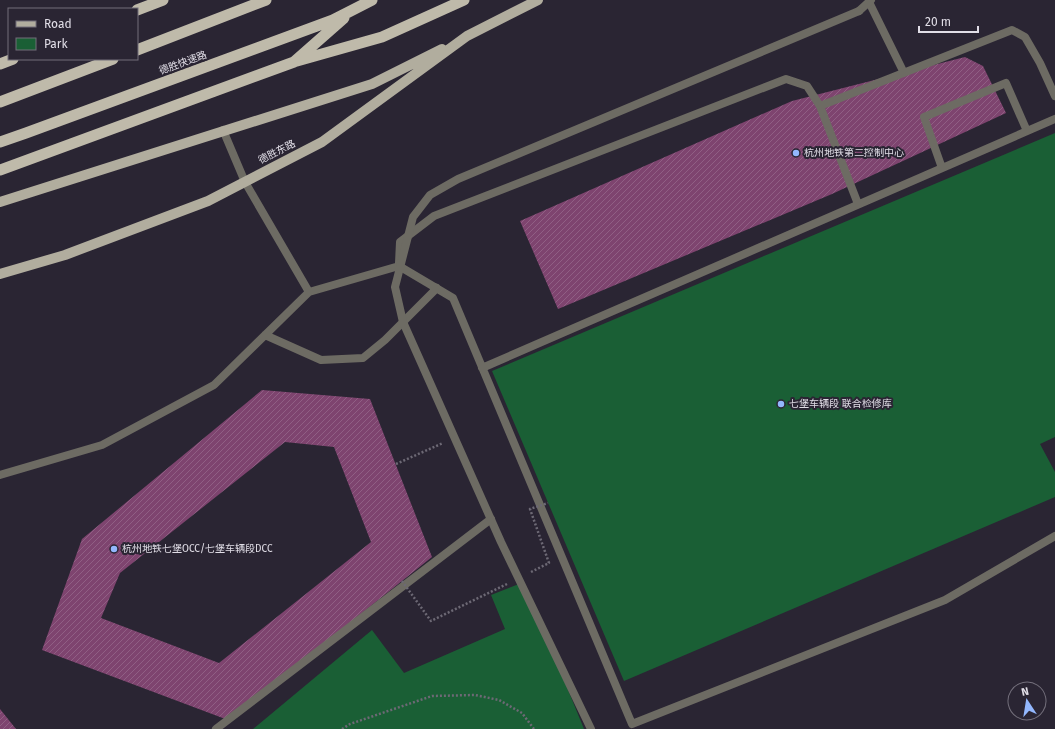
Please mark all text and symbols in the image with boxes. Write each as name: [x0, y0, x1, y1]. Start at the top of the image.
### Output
legend: [8, 8, 138, 60]
scale bar: [919, 8, 978, 34]
text: 20 m: [925, 15, 951, 29]
text: Road: [44, 17, 72, 31]
text: Park: [44, 37, 68, 51]
street label: 德胜快速路: [157, 49, 209, 77]
street label: 德胜东路: [256, 138, 298, 166]
place label: 杭州地铁第二控制中心: [804, 147, 904, 159]
marker: 杭州地铁第二控制中心: [791, 148, 801, 158]
place label: 七堡车辆段 联合检修库: [789, 398, 892, 410]
marker: 七堡车辆段 联合检修库: [776, 399, 786, 409]
place label: 杭州地铁七堡OCC/七堡车辆段DCC: [122, 543, 273, 555]
marker: 杭州地铁七堡OCC/七堡车辆段DCC: [109, 544, 119, 554]
north arrow: [1007, 681, 1047, 721]
text: N: [1020, 685, 1030, 699]

